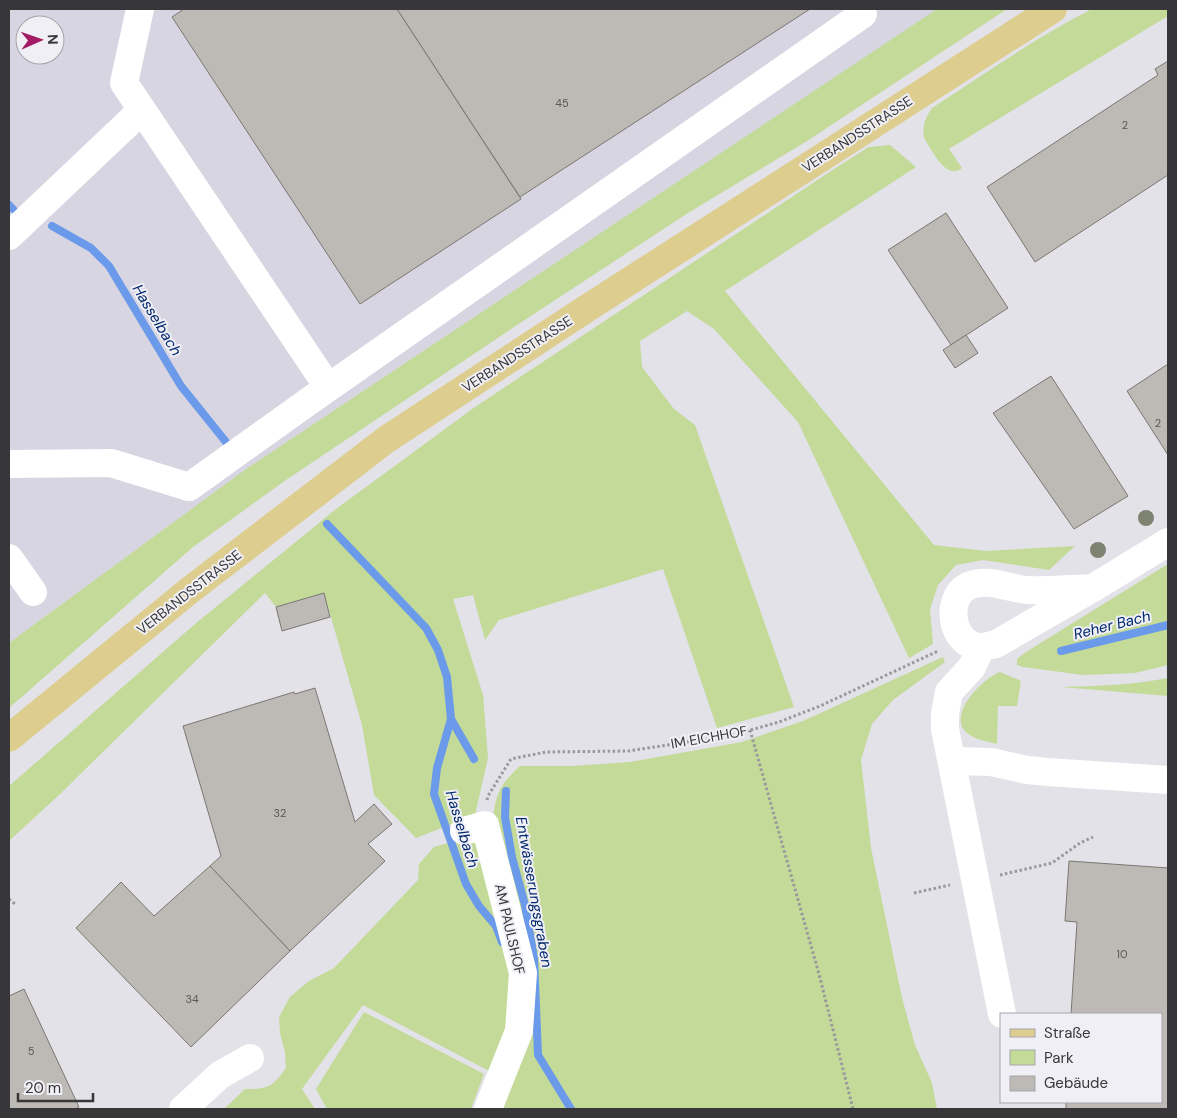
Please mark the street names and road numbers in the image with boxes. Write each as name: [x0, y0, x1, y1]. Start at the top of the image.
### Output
street label: VERBANDSSTRASSE: [798, 92, 916, 176]
street label: VERBANDSSTRASSE: [458, 312, 576, 396]
street label: VERBANDSSTRASSE: [133, 545, 245, 639]
street label: IM EICHHOF: [669, 721, 749, 753]
street label: AM PAULSHOF: [491, 882, 529, 977]

